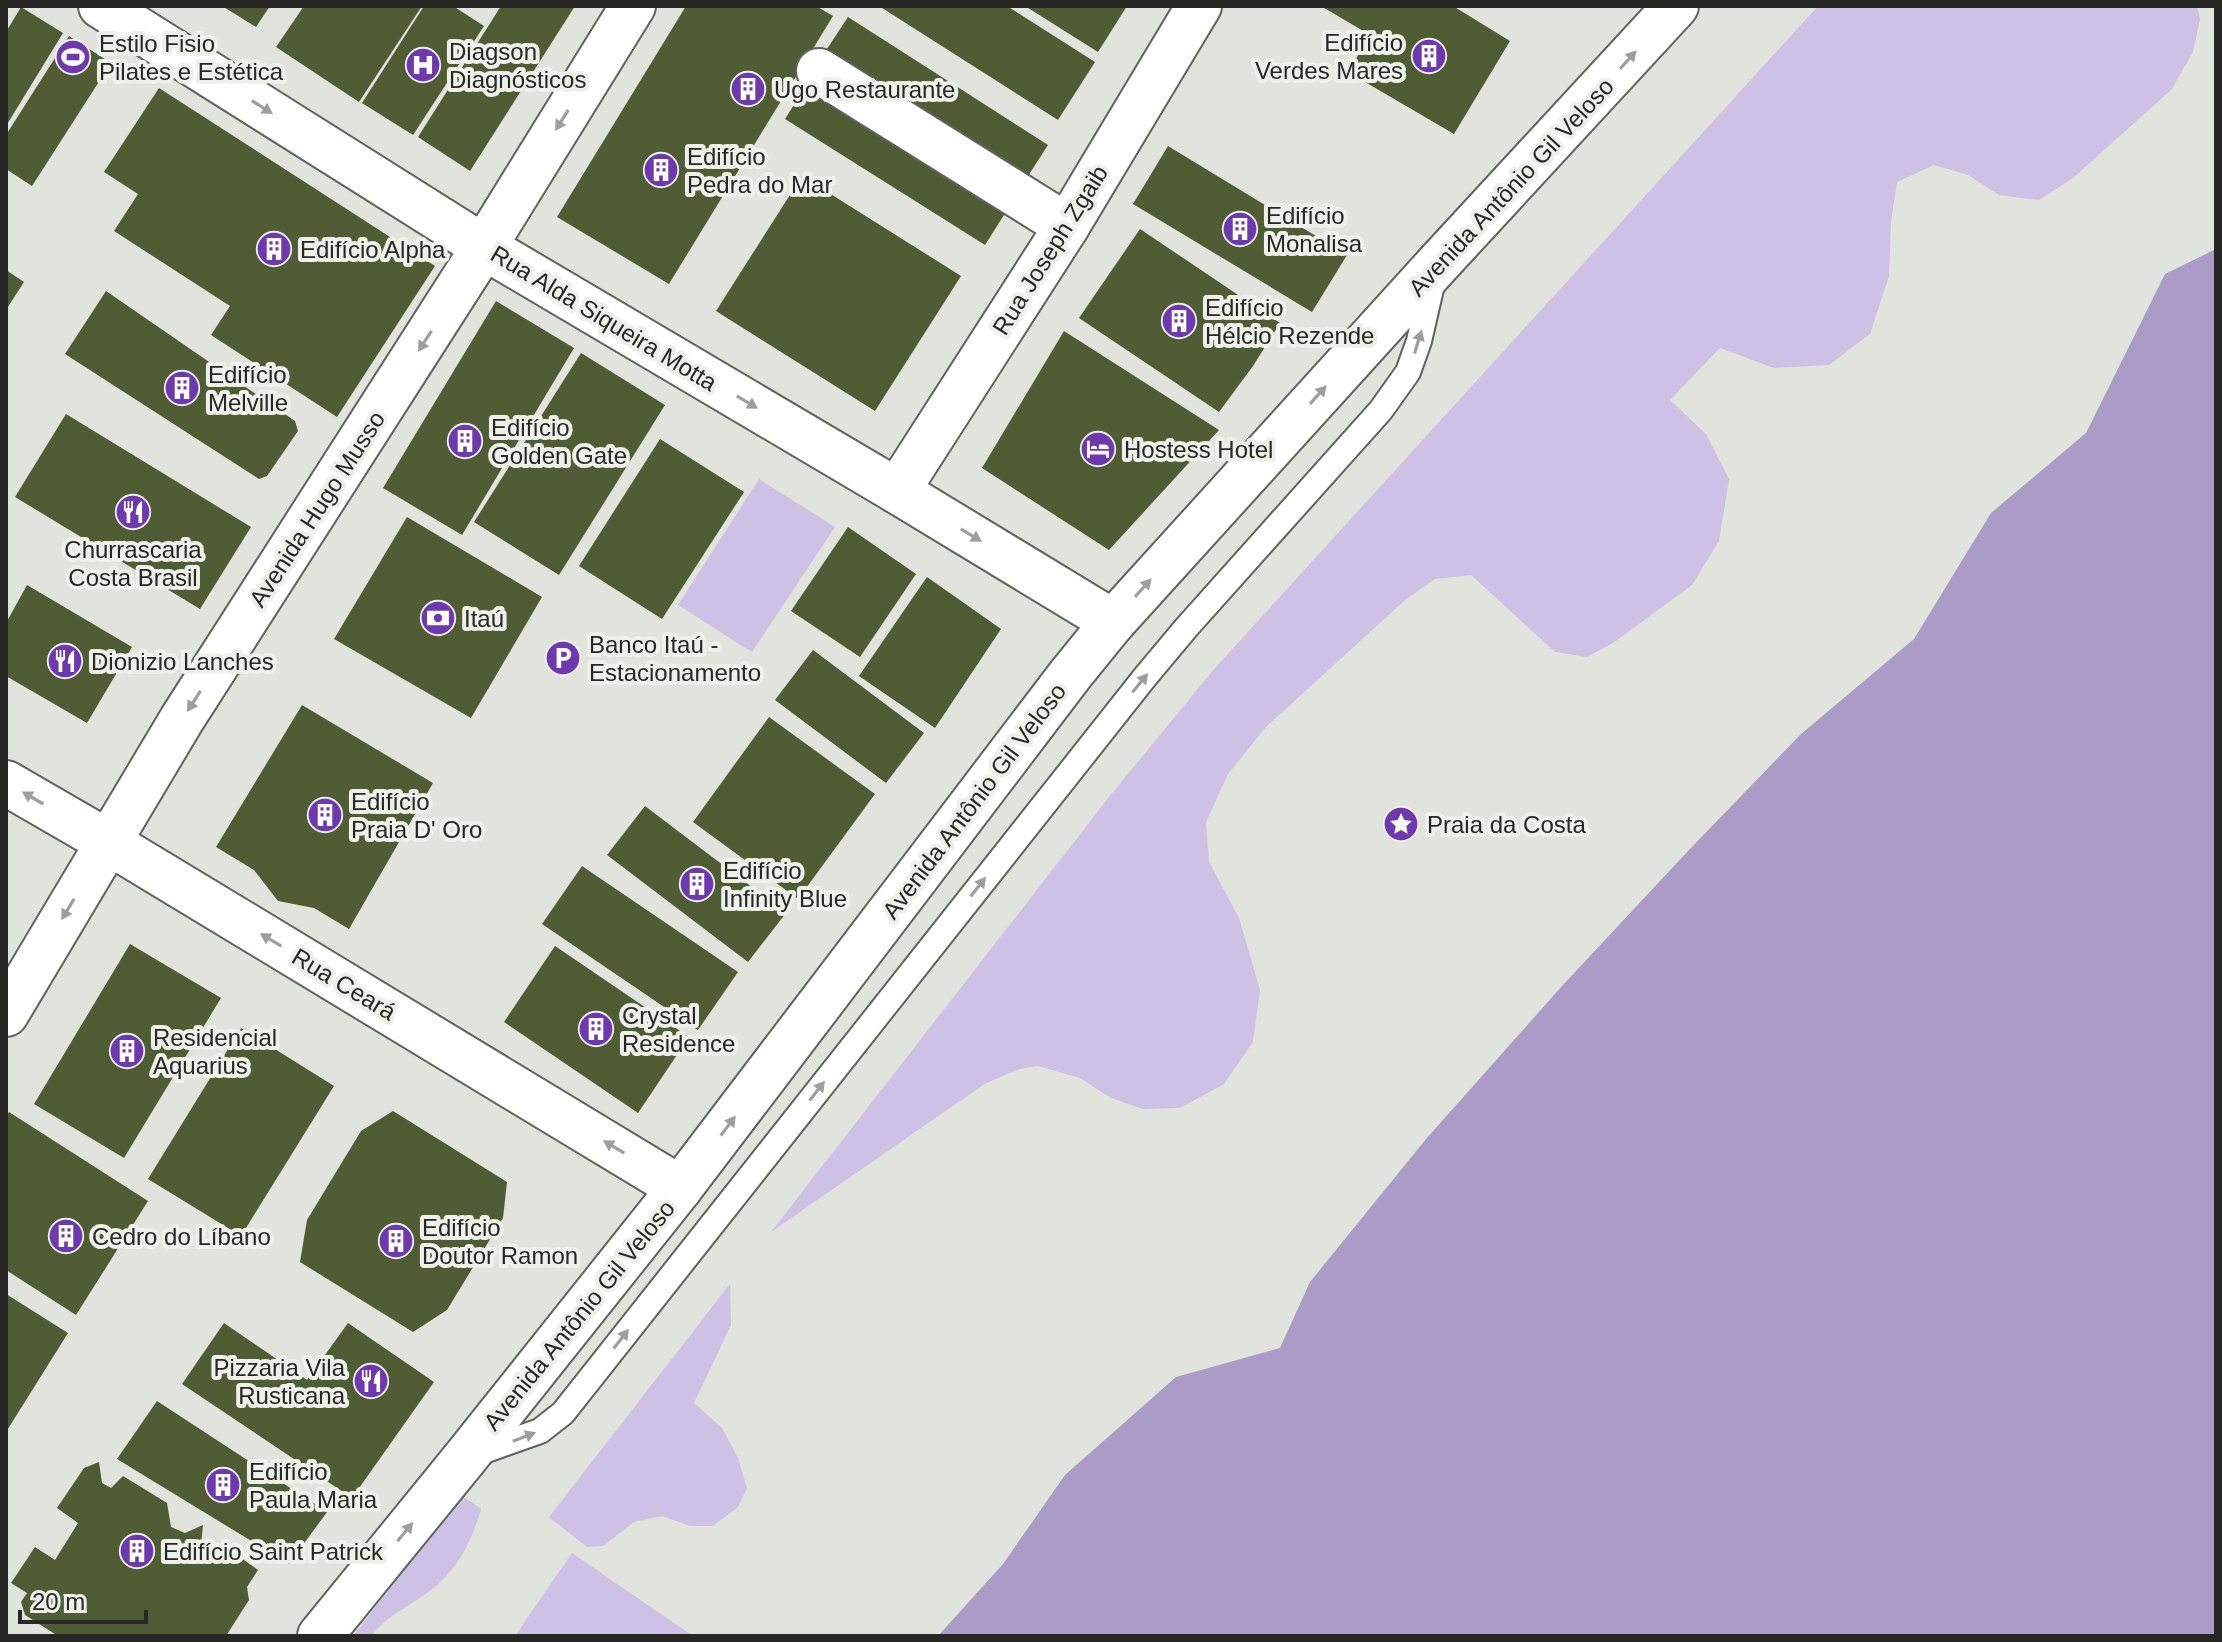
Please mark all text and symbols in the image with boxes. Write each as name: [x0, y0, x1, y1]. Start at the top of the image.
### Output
place label: Edifício Verdes Mares: [1255, 29, 1403, 84]
place label: Estilo Fisio Pilates e Estética: [99, 30, 284, 85]
building icon: Edifício Verdes Mares: [1410, 37, 1448, 75]
sports icon: Estilo Fisio Pilates e Estética: [54, 38, 92, 76]
place label: Diagson Diagnósticos: [449, 38, 586, 93]
hospital icon: Diagson Diagnósticos: [404, 46, 442, 84]
one-way arrow: [1618, 51, 1636, 70]
building icon: Ugo Restaurante: [729, 70, 767, 108]
street label: Avenida Antônio Gil Veloso: [1403, 73, 1619, 301]
place label: Ugo Restaurante: [774, 76, 955, 103]
one-way arrow: [251, 100, 273, 114]
one-way arrow: [556, 109, 570, 131]
place label: Edifício Pedra do Mar: [687, 143, 832, 198]
building icon: Edifício Pedra do Mar: [642, 151, 680, 189]
street label: Rua Joseph Zgaib: [987, 160, 1113, 340]
place label: Edifício Monalisa: [1266, 202, 1363, 257]
building icon: Edifício Monalisa: [1221, 210, 1259, 248]
building icon: Edifício Alpha: [255, 230, 293, 268]
place label: Edifício Alpha: [300, 236, 446, 263]
street label: Rua Alda Siqueira Motta: [486, 240, 722, 397]
place label: Edifício Hélcio Rezende: [1205, 294, 1374, 349]
building icon: Edifício Hélcio Rezende: [1160, 302, 1198, 340]
one-way arrow: [417, 330, 432, 351]
one-way arrow: [1412, 330, 1425, 354]
place label: Edifício Melville: [208, 361, 288, 416]
building icon: Edifício Melville: [163, 369, 201, 407]
one-way arrow: [1309, 386, 1327, 405]
one-way arrow: [736, 395, 758, 409]
street label: Avenida Hugo Musso: [244, 406, 390, 612]
place label: Edifício Golden Gate: [491, 414, 627, 469]
building icon: Edifício Golden Gate: [446, 422, 484, 460]
hotel icon: Hostess Hotel: [1079, 430, 1117, 468]
place label: Hostess Hotel: [1124, 436, 1273, 463]
restaurant icon: Churrascaria Costa Brasil: [114, 493, 152, 531]
one-way arrow: [960, 528, 981, 543]
place label: Churrascaria Costa Brasil: [64, 536, 202, 591]
one-way arrow: [1134, 578, 1152, 597]
bank icon: Itaú: [419, 599, 457, 637]
place label: Itaú: [464, 605, 504, 632]
place label: Banco Itaú - Estacionamento: [589, 631, 761, 686]
parking icon: Banco Itaú - Estacionamento: [544, 639, 582, 677]
restaurant icon: Dionizio Lanches: [46, 642, 84, 680]
place label: Dionizio Lanches: [91, 648, 274, 675]
one-way arrow: [1131, 673, 1148, 693]
street label: Avenida Antônio Gil Veloso: [877, 678, 1071, 924]
one-way arrow: [187, 690, 201, 712]
place label: Edifício Praia D' Oro: [351, 788, 482, 843]
one-way arrow: [22, 791, 44, 805]
building icon: Edifício Praia D' Oro: [306, 796, 344, 834]
place icon: Praia da Costa: [1382, 805, 1420, 843]
place label: Praia da Costa: [1427, 811, 1586, 838]
place label: Edifício Infinity Blue: [723, 857, 847, 912]
building icon: Edifício Infinity Blue: [678, 865, 716, 903]
one-way arrow: [970, 877, 986, 897]
one-way arrow: [62, 898, 76, 920]
one-way arrow: [260, 933, 282, 947]
street label: Rua Ceará: [287, 943, 401, 1026]
place label: Crystal Residence: [622, 1002, 735, 1057]
building icon: Crystal Residence: [577, 1010, 615, 1048]
place label: Residencial Aquarius: [153, 1024, 277, 1079]
building icon: Residencial Aquarius: [108, 1032, 146, 1070]
one-way arrow: [808, 1081, 825, 1101]
one-way arrow: [719, 1116, 735, 1136]
one-way arrow: [603, 1141, 625, 1155]
street label: Avenida Antônio Gil Veloso: [478, 1195, 680, 1435]
place label: Edifício Doutor Ramon: [422, 1214, 578, 1269]
building icon: Cedro do Líbano: [47, 1217, 85, 1255]
building icon: Edifício Doutor Ramon: [377, 1222, 415, 1260]
place label: Cedro do Líbano: [92, 1223, 271, 1250]
one-way arrow: [613, 1329, 629, 1349]
place label: Pizzaria Vila Rusticana: [213, 1354, 346, 1409]
restaurant icon: Pizzaria Vila Rusticana: [352, 1362, 390, 1400]
one-way arrow: [512, 1430, 536, 1443]
place label: Edifício Paula Maria: [249, 1458, 378, 1513]
building icon: Edifício Paula Maria: [204, 1466, 242, 1504]
one-way arrow: [396, 1522, 413, 1542]
building icon: Edifício Saint Patrick: [118, 1532, 156, 1570]
place label: Edifício Saint Patrick: [163, 1538, 384, 1565]
scale bar: [20, 1574, 146, 1624]
text: 20 m: [32, 1588, 85, 1615]

